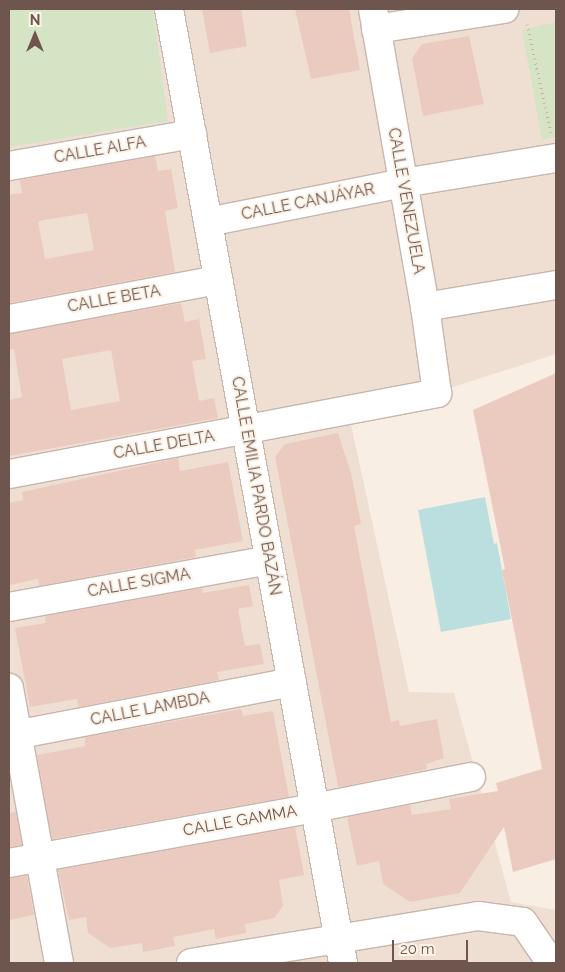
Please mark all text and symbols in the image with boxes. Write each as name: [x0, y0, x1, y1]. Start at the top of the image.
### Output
north arrow: [10, 10, 60, 60]
text: N: [30, 12, 40, 28]
street label: CALLE VENEZUELA: [384, 126, 428, 276]
street label: CALLE ALFA: [52, 132, 148, 168]
street label: CALLE CANJÁYAR: [240, 180, 376, 224]
street label: CALLE BETA: [66, 281, 162, 317]
street label: CALLE EMILIA PARDO BAZÁN: [227, 375, 285, 597]
street label: CALLE DELTA: [112, 427, 216, 463]
street label: CALLE SIGMA: [86, 565, 192, 601]
street label: CALLE LAMBDA: [89, 688, 211, 730]
street label: CALLE GAMMA: [182, 802, 298, 840]
scale bar: [395, 930, 471, 962]
text: 20 m: [400, 940, 435, 958]

